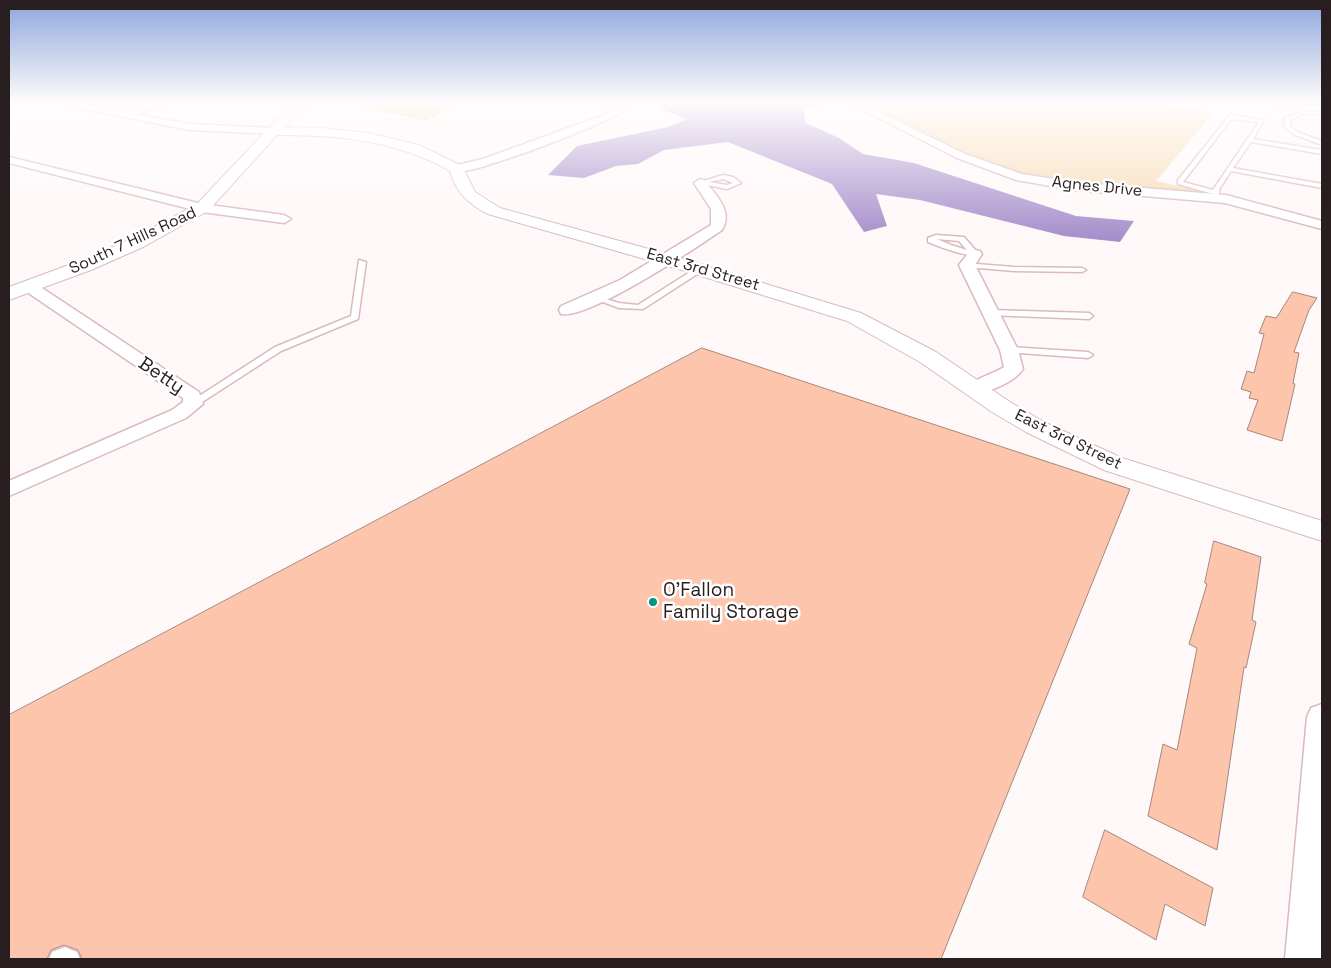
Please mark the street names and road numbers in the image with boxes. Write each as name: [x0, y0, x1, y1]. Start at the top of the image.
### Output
street label: Agnes Drive: [1051, 173, 1143, 201]
street label: South 7 Hills Road: [66, 203, 200, 279]
street label: East 3rd Street: [644, 245, 762, 295]
street label: Betty: [134, 352, 188, 400]
street label: East 3rd Street: [1011, 406, 1125, 474]

